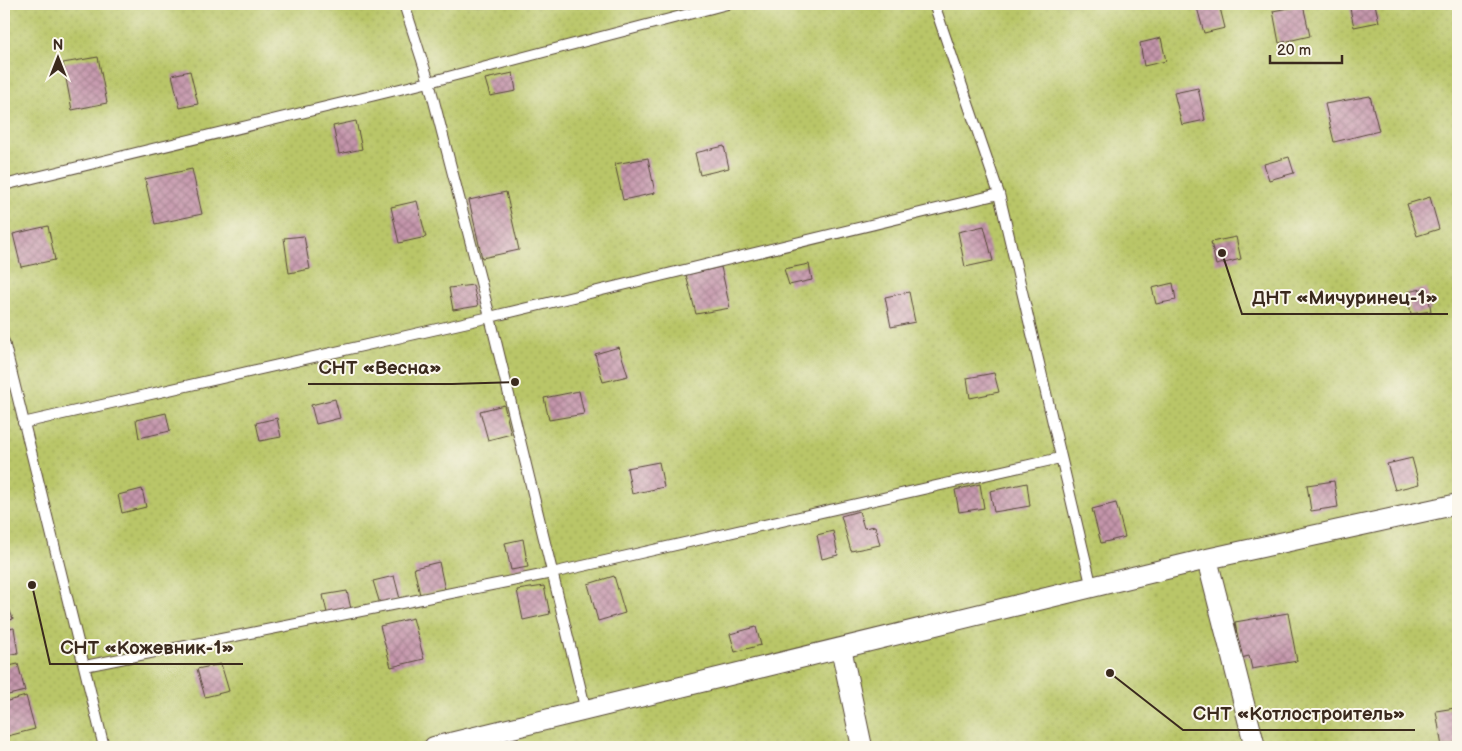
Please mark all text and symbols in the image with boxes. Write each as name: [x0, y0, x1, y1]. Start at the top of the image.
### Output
north arrow: [32, 32, 82, 82]
scale bar: [1270, 32, 1342, 64]
text: N: [53, 37, 63, 54]
text: 20 m: [1277, 41, 1311, 60]
callout: ДНТ «Мичуринец-1»: [1242, 280, 1448, 314]
text: ДНТ «Мичуринец-1»: [1252, 287, 1438, 310]
callout: СНТ «Весна»: [308, 350, 452, 384]
text: СНТ «Весна»: [318, 357, 442, 380]
callout: СНТ «Кожевник-1»: [50, 630, 243, 664]
text: СНТ «Кожевник-1»: [60, 637, 234, 660]
callout: СНТ «Котлостроитель»: [1183, 696, 1415, 730]
text: СНТ «Котлостроитель»: [1193, 703, 1405, 726]

